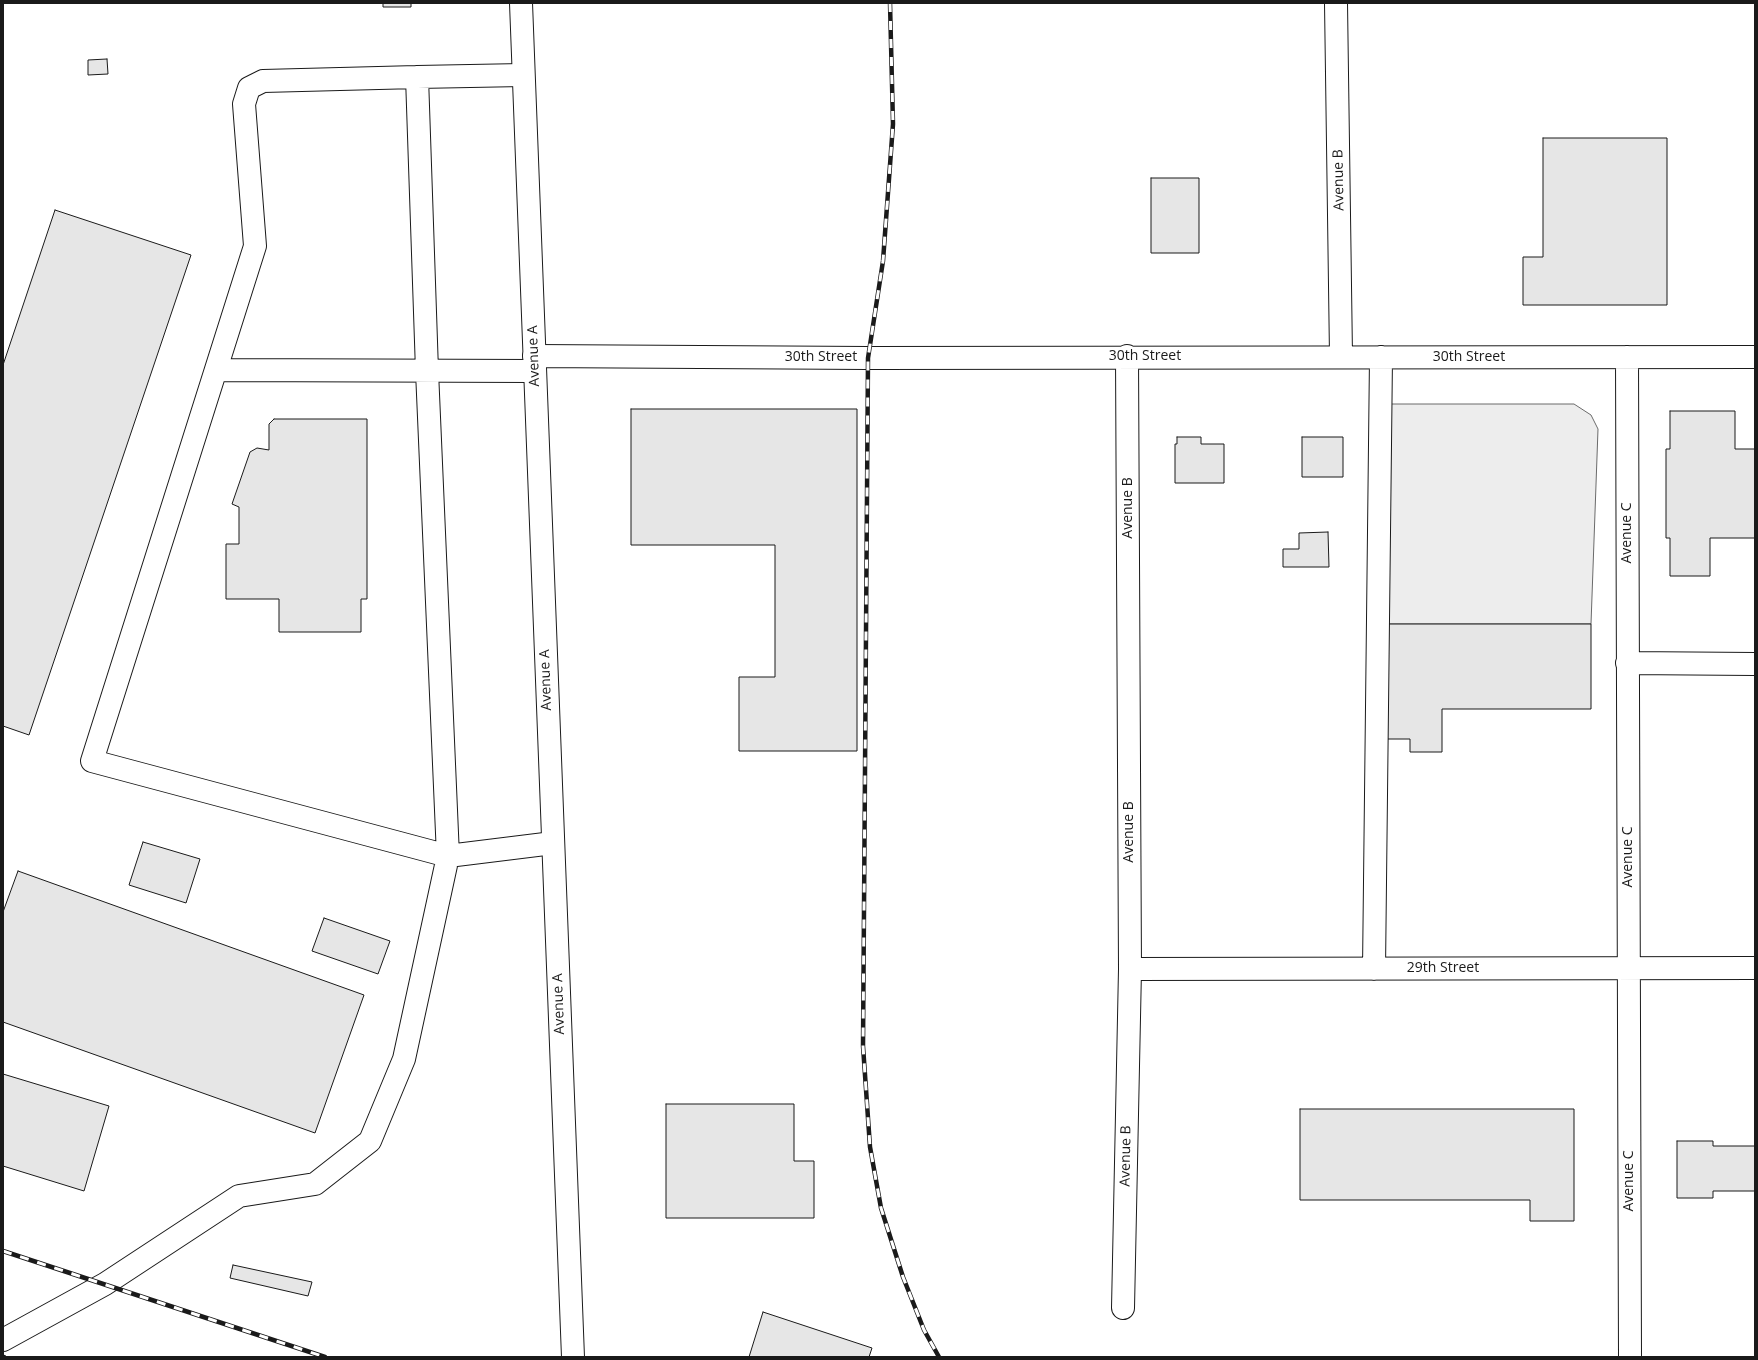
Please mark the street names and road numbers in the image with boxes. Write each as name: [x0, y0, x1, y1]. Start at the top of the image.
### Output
street label: Avenue B: [1330, 149, 1348, 211]
street label: Avenue A: [525, 325, 543, 387]
street label: 30th Street: [1109, 348, 1181, 364]
street label: 30th Street: [785, 349, 857, 365]
street label: 30th Street: [1433, 349, 1505, 365]
street label: Avenue B: [1120, 477, 1136, 539]
street label: Avenue C: [1619, 502, 1635, 564]
street label: Avenue A: [537, 649, 555, 711]
street label: Avenue B: [1121, 801, 1137, 863]
street label: Avenue C: [1620, 826, 1636, 888]
street label: 29th Street: [1407, 960, 1479, 976]
street label: Avenue A: [550, 973, 568, 1035]
street label: Avenue B: [1117, 1125, 1135, 1187]
street label: Avenue C: [1621, 1150, 1637, 1212]

